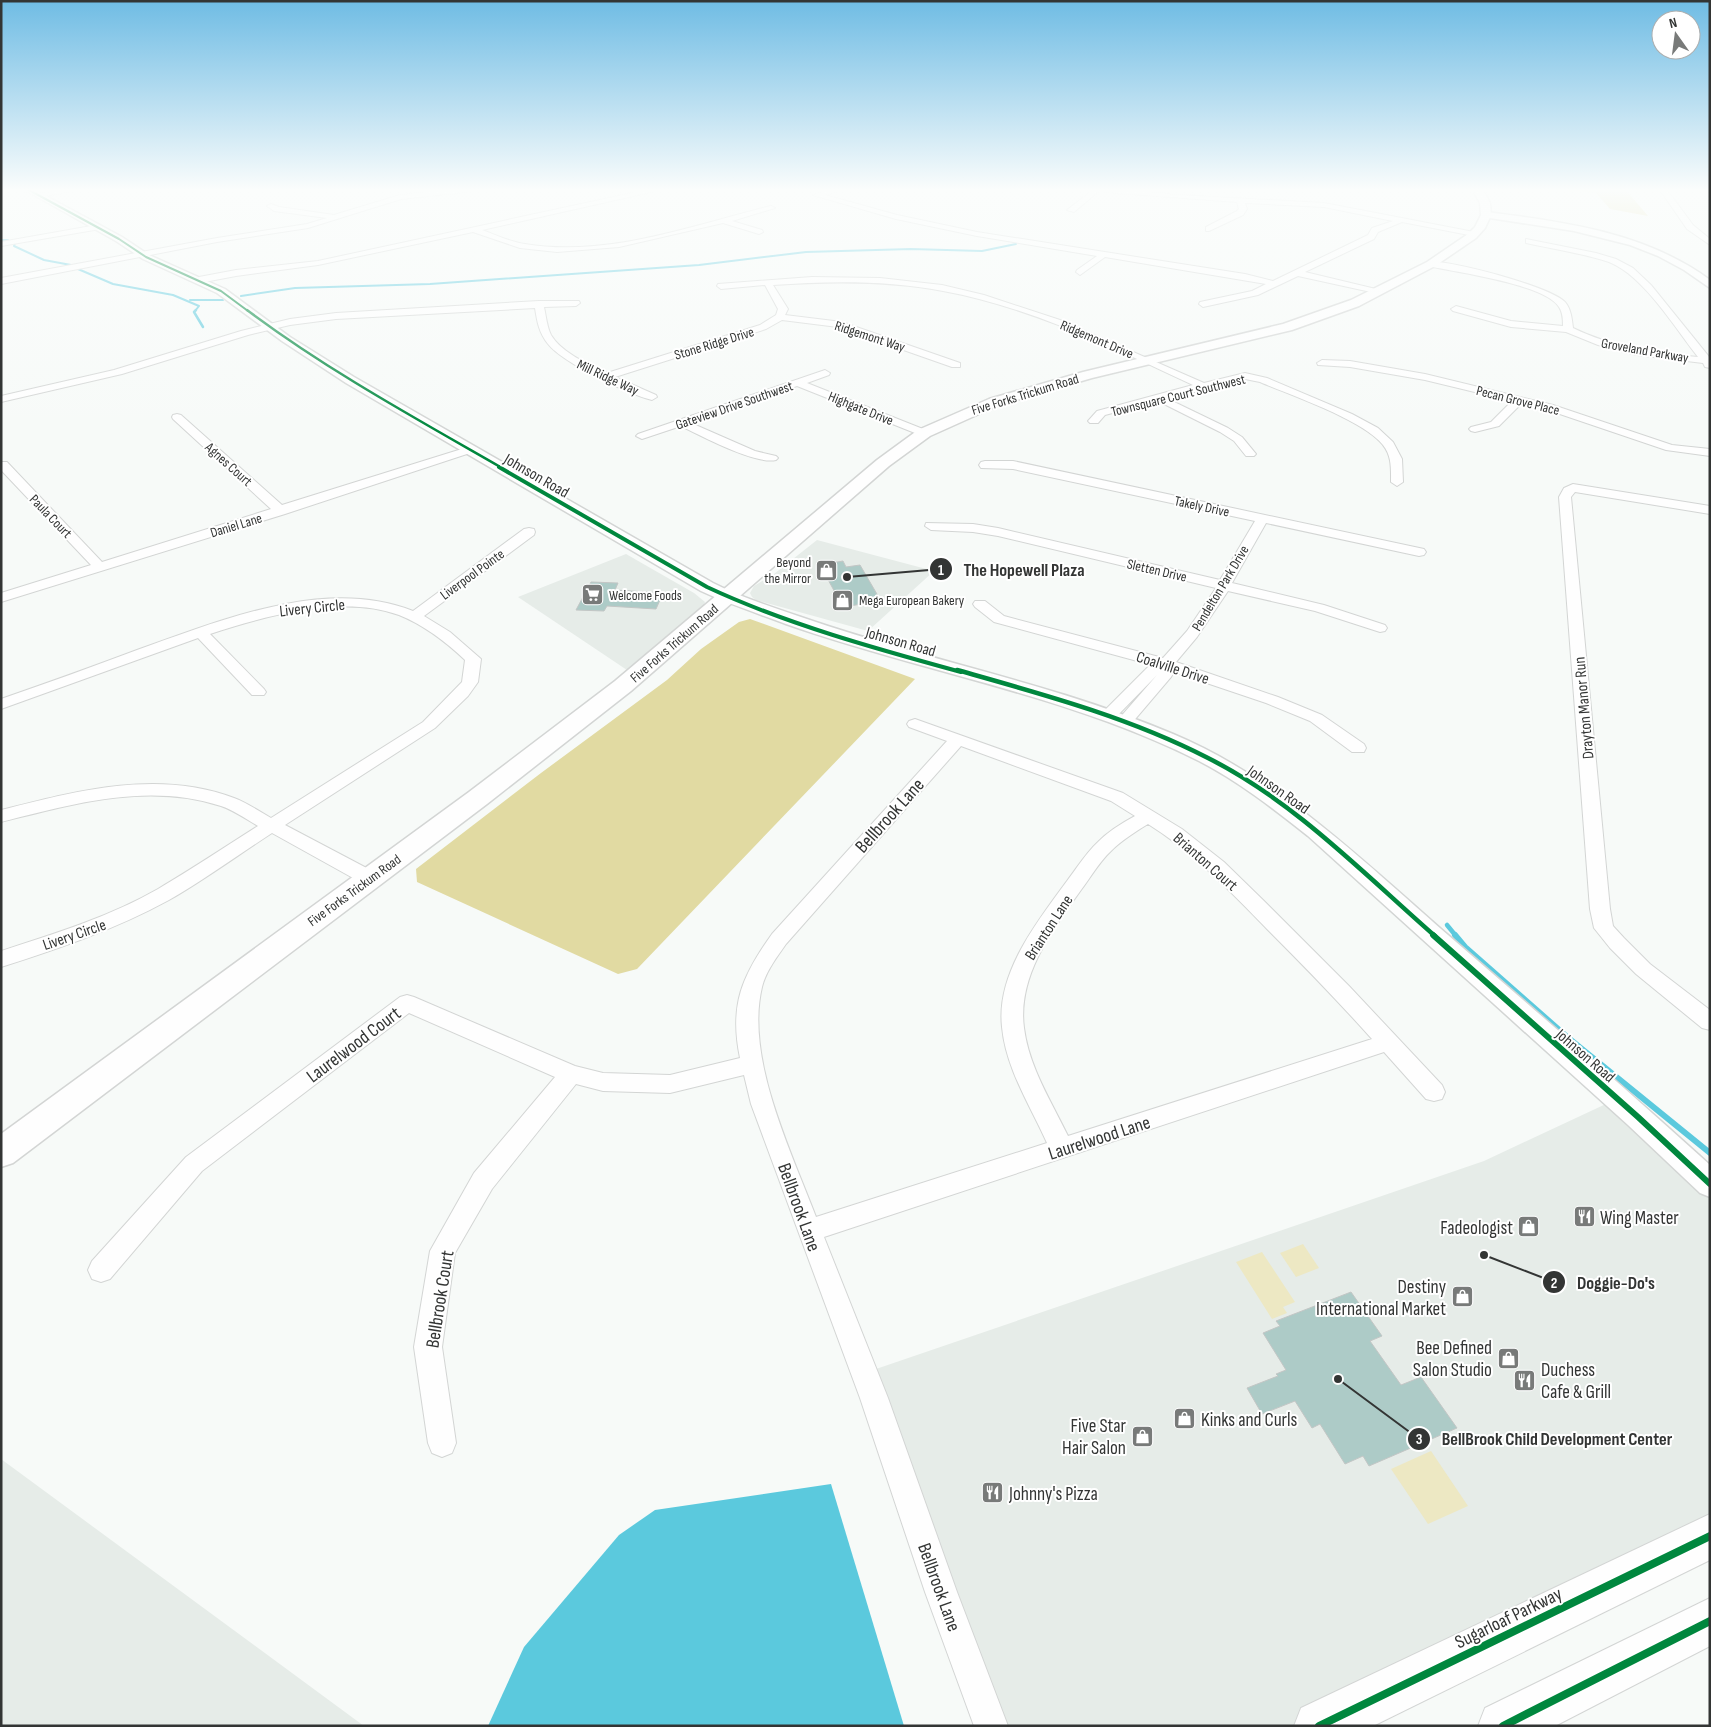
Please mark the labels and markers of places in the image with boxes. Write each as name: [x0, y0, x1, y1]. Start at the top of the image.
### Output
callout: The Hopewell Plaza: [929, 553, 1095, 586]
place label: Beyond the Mirror: [764, 554, 811, 587]
shop icon: Beyond the Mirror: [815, 558, 839, 582]
supermarket icon: Welcome Foods: [581, 583, 605, 607]
place label: Welcome Foods: [609, 587, 682, 604]
shop icon: Mega European Bakery: [831, 588, 855, 612]
place label: Mega European Bakery: [859, 592, 965, 609]
restaurant icon: Wing Master: [1572, 1205, 1596, 1229]
place label: Wing Master: [1600, 1207, 1679, 1230]
shop icon: Fadeologist: [1517, 1215, 1541, 1239]
place label: Fadeologist: [1440, 1217, 1513, 1240]
callout: Doggie-Do's: [1542, 1266, 1665, 1299]
place label: Destiny International Market: [1316, 1276, 1447, 1321]
shop icon: Destiny International Market: [1450, 1285, 1474, 1309]
place label: Bee Defined Salon Studio: [1413, 1337, 1492, 1382]
shop icon: Bee Defined Salon Studio: [1496, 1346, 1520, 1370]
place label: Duchess Cafe & Grill: [1541, 1359, 1611, 1404]
restaurant icon: Duchess Cafe & Grill: [1513, 1368, 1537, 1392]
shop icon: Kinks and Curls: [1173, 1407, 1197, 1431]
place label: Kinks and Curls: [1201, 1409, 1298, 1432]
place label: Five Star Hair Salon: [1062, 1415, 1127, 1460]
callout: BellBrook Child Development Center: [1406, 1422, 1682, 1455]
shop icon: Five Star Hair Salon: [1130, 1424, 1154, 1448]
restaurant icon: Johnny's Pizza: [981, 1481, 1005, 1505]
place label: Johnny's Pizza: [1008, 1483, 1098, 1506]

